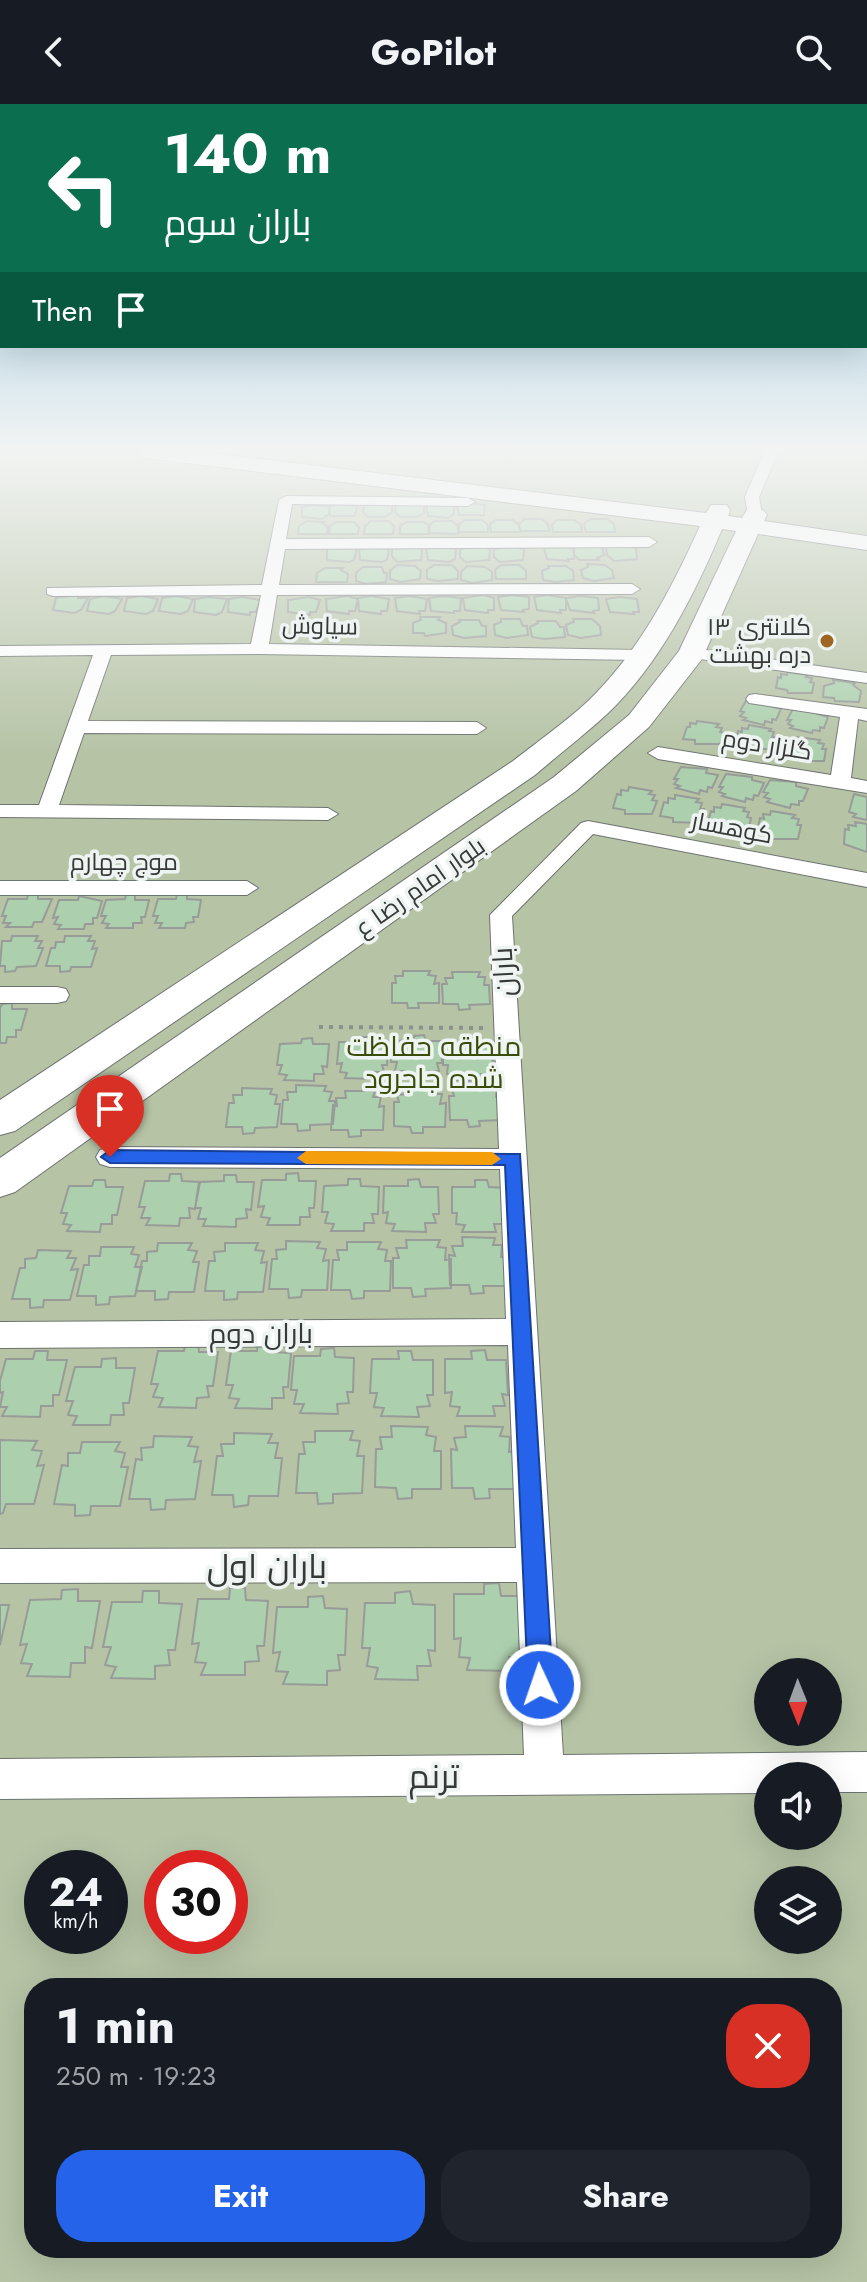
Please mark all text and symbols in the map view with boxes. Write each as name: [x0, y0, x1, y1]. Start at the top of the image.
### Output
text: GoPilot: [371, 26, 496, 78]
icon: back: [32, 30, 76, 74]
icon: search: [791, 30, 835, 74]
text: 140 m: [164, 113, 331, 194]
icon: left: [32, 136, 136, 240]
text: باران سوم: [164, 196, 311, 248]
icon: arrive: [109, 288, 153, 332]
text: Then: [32, 289, 93, 332]
street label: سیاوش: [282, 607, 358, 644]
place label: کلانتری ۱۳ دره بهشت: [707, 609, 811, 672]
marker: کلانتری ۱۳ دره بهشت: [818, 632, 836, 650]
street label: گلزار دوم: [720, 720, 814, 769]
street label: کوهسار: [687, 802, 776, 853]
street label: بلوار امام رضا ع: [347, 829, 492, 945]
street label: موج چهارم: [70, 844, 178, 879]
street label: باران: [482, 946, 525, 998]
park label: منطقه حفاظت شده جاجرود: [346, 1026, 522, 1099]
pin: [76, 1075, 144, 1157]
icon: arrive: [88, 1087, 132, 1131]
street label: باران دوم: [209, 1313, 313, 1354]
street label: باران اول: [207, 1542, 327, 1591]
position arrow: [498, 1643, 582, 1727]
north arrow: [754, 1658, 842, 1746]
map controls: [754, 1658, 842, 1954]
street label: ترنم: [409, 1752, 459, 1801]
button: sound: [754, 1762, 842, 1850]
speed limit sign: 30: [144, 1850, 248, 1954]
text: 24: [49, 1863, 103, 1921]
button: layers: [754, 1866, 842, 1954]
text: km/h: [53, 1907, 99, 1936]
text: 1 min: [56, 1992, 175, 2061]
button: close: [726, 2004, 810, 2088]
text: 250 m · 19:23: [56, 2057, 216, 2095]
button: Exit: [56, 2150, 425, 2242]
button: Share: [441, 2150, 810, 2242]

